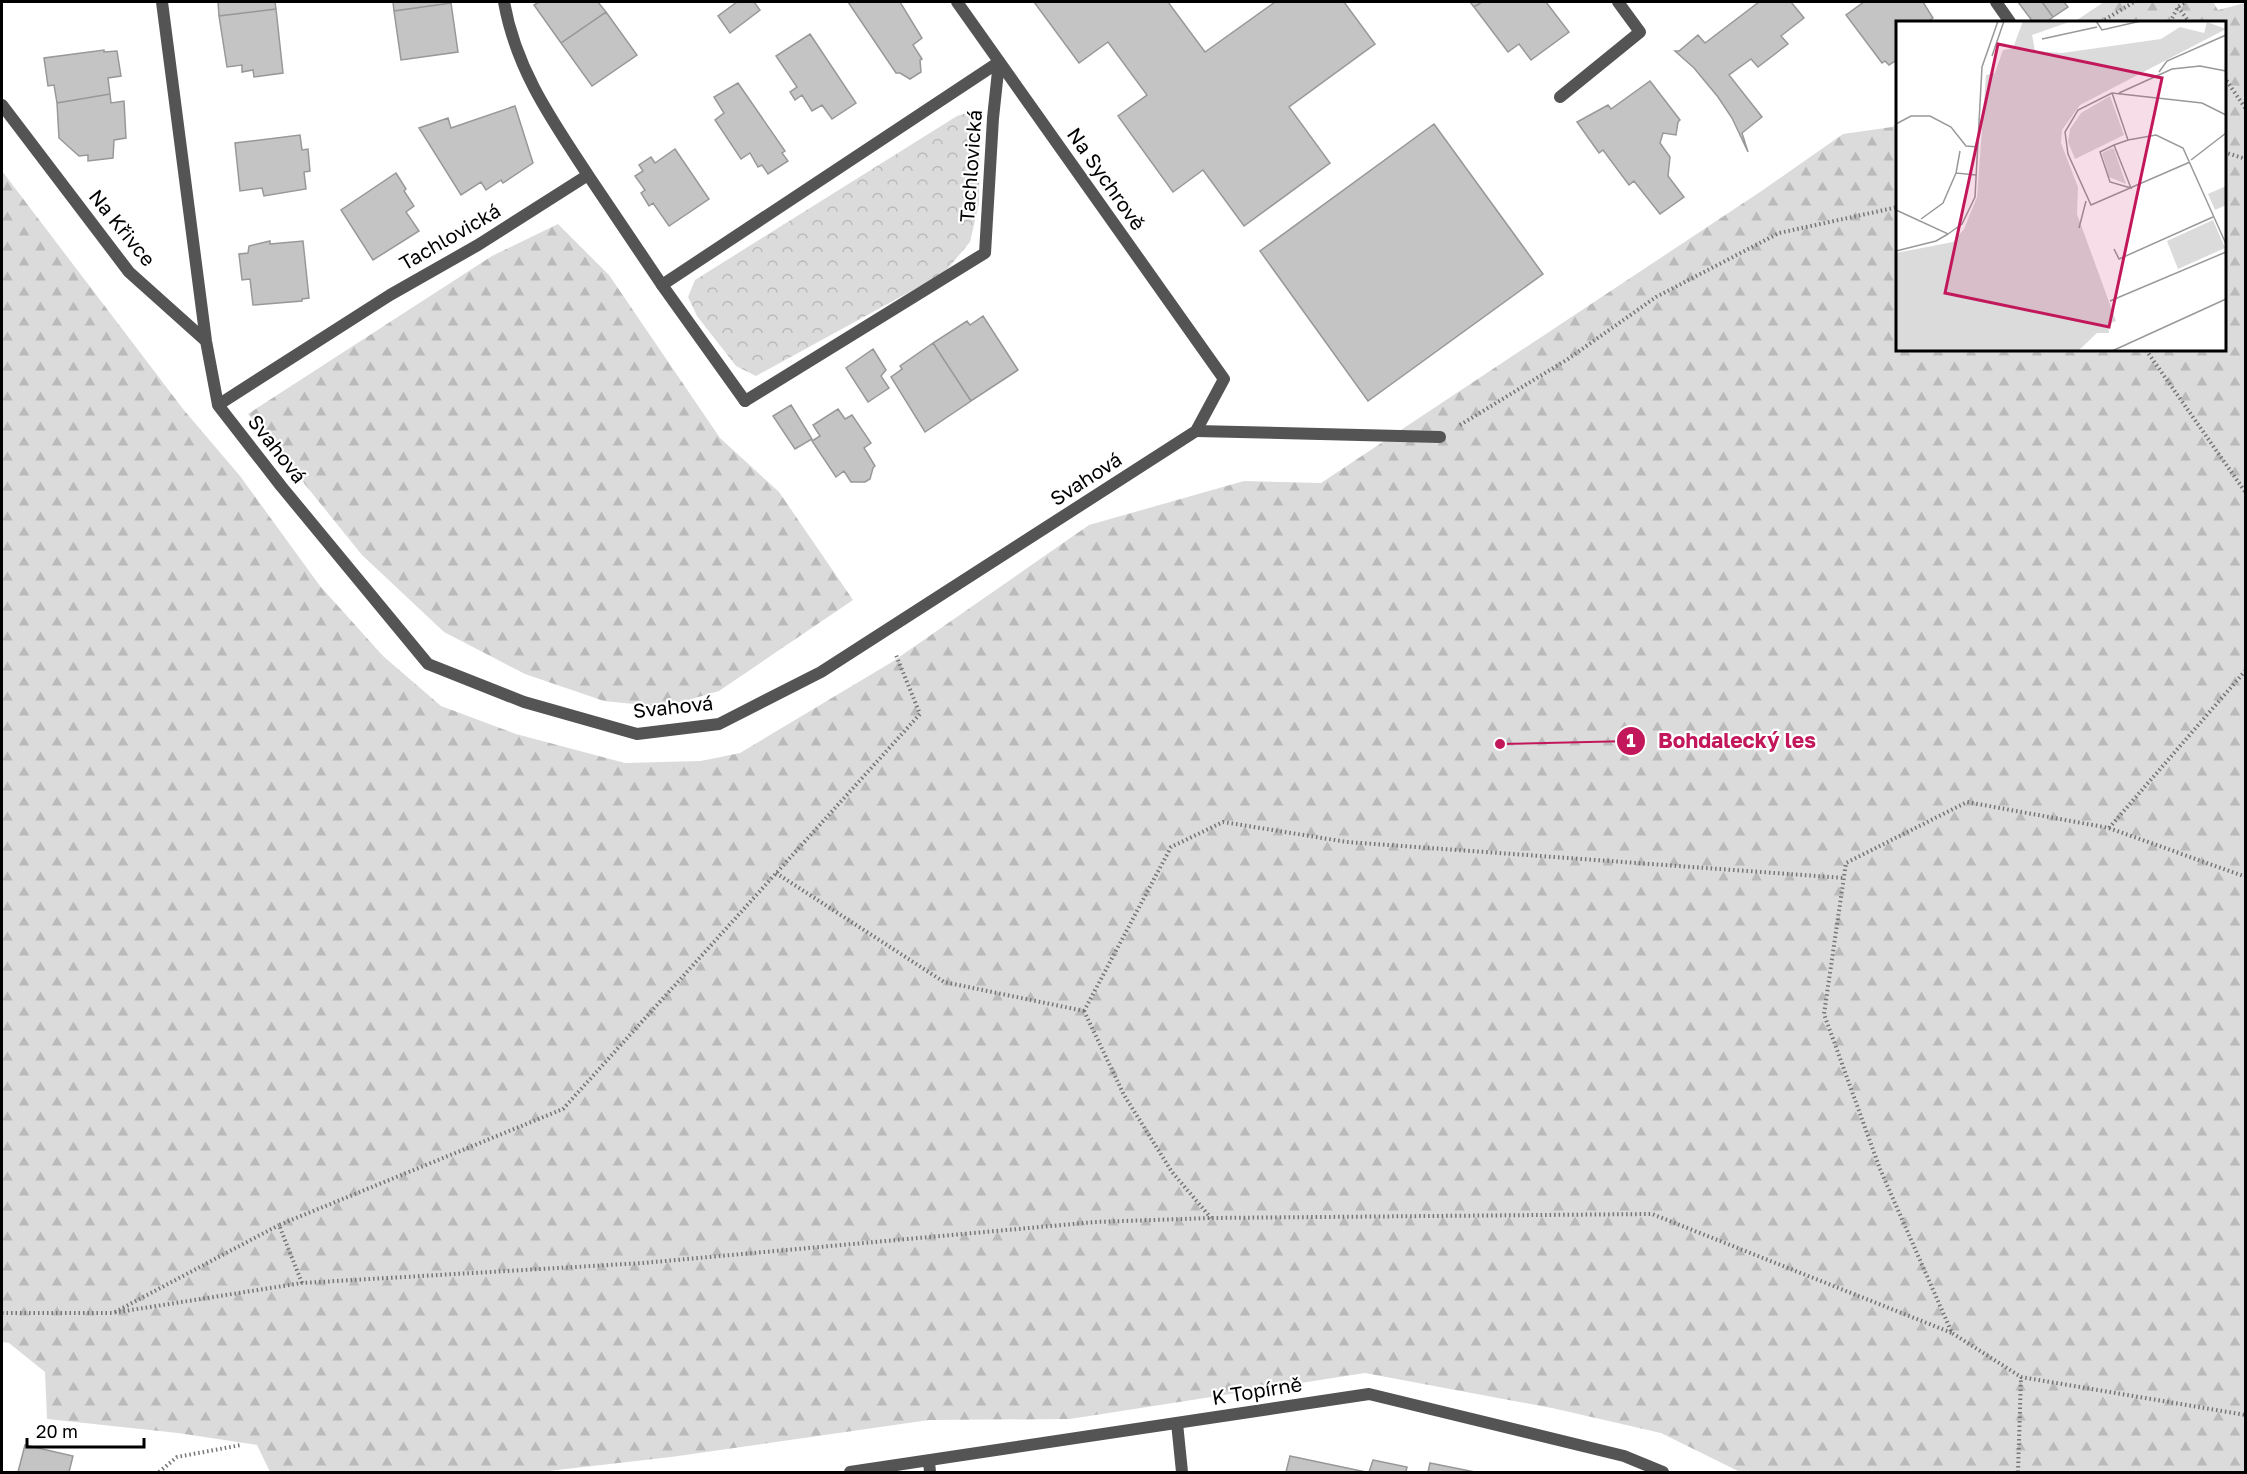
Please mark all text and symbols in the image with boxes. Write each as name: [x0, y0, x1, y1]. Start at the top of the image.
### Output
inset map: [1896, 21, 2226, 351]
street label: Tachlovická: [954, 109, 986, 223]
street label: Na Sychrově: [1063, 123, 1151, 234]
street label: Na Křivce: [85, 184, 161, 271]
street label: Tachlovická: [395, 198, 504, 275]
street label: Svahová: [244, 409, 312, 487]
street label: Svahová: [1045, 446, 1126, 510]
street label: Svahová: [632, 690, 714, 722]
callout: Bohdalecký les: [1616, 721, 1828, 760]
text: Bohdalecký les: [1658, 727, 1816, 753]
text: 1: [1626, 729, 1636, 751]
street label: K Topírně: [1210, 1371, 1304, 1409]
scale bar: [27, 1411, 144, 1449]
text: 20 m: [36, 1420, 78, 1442]

